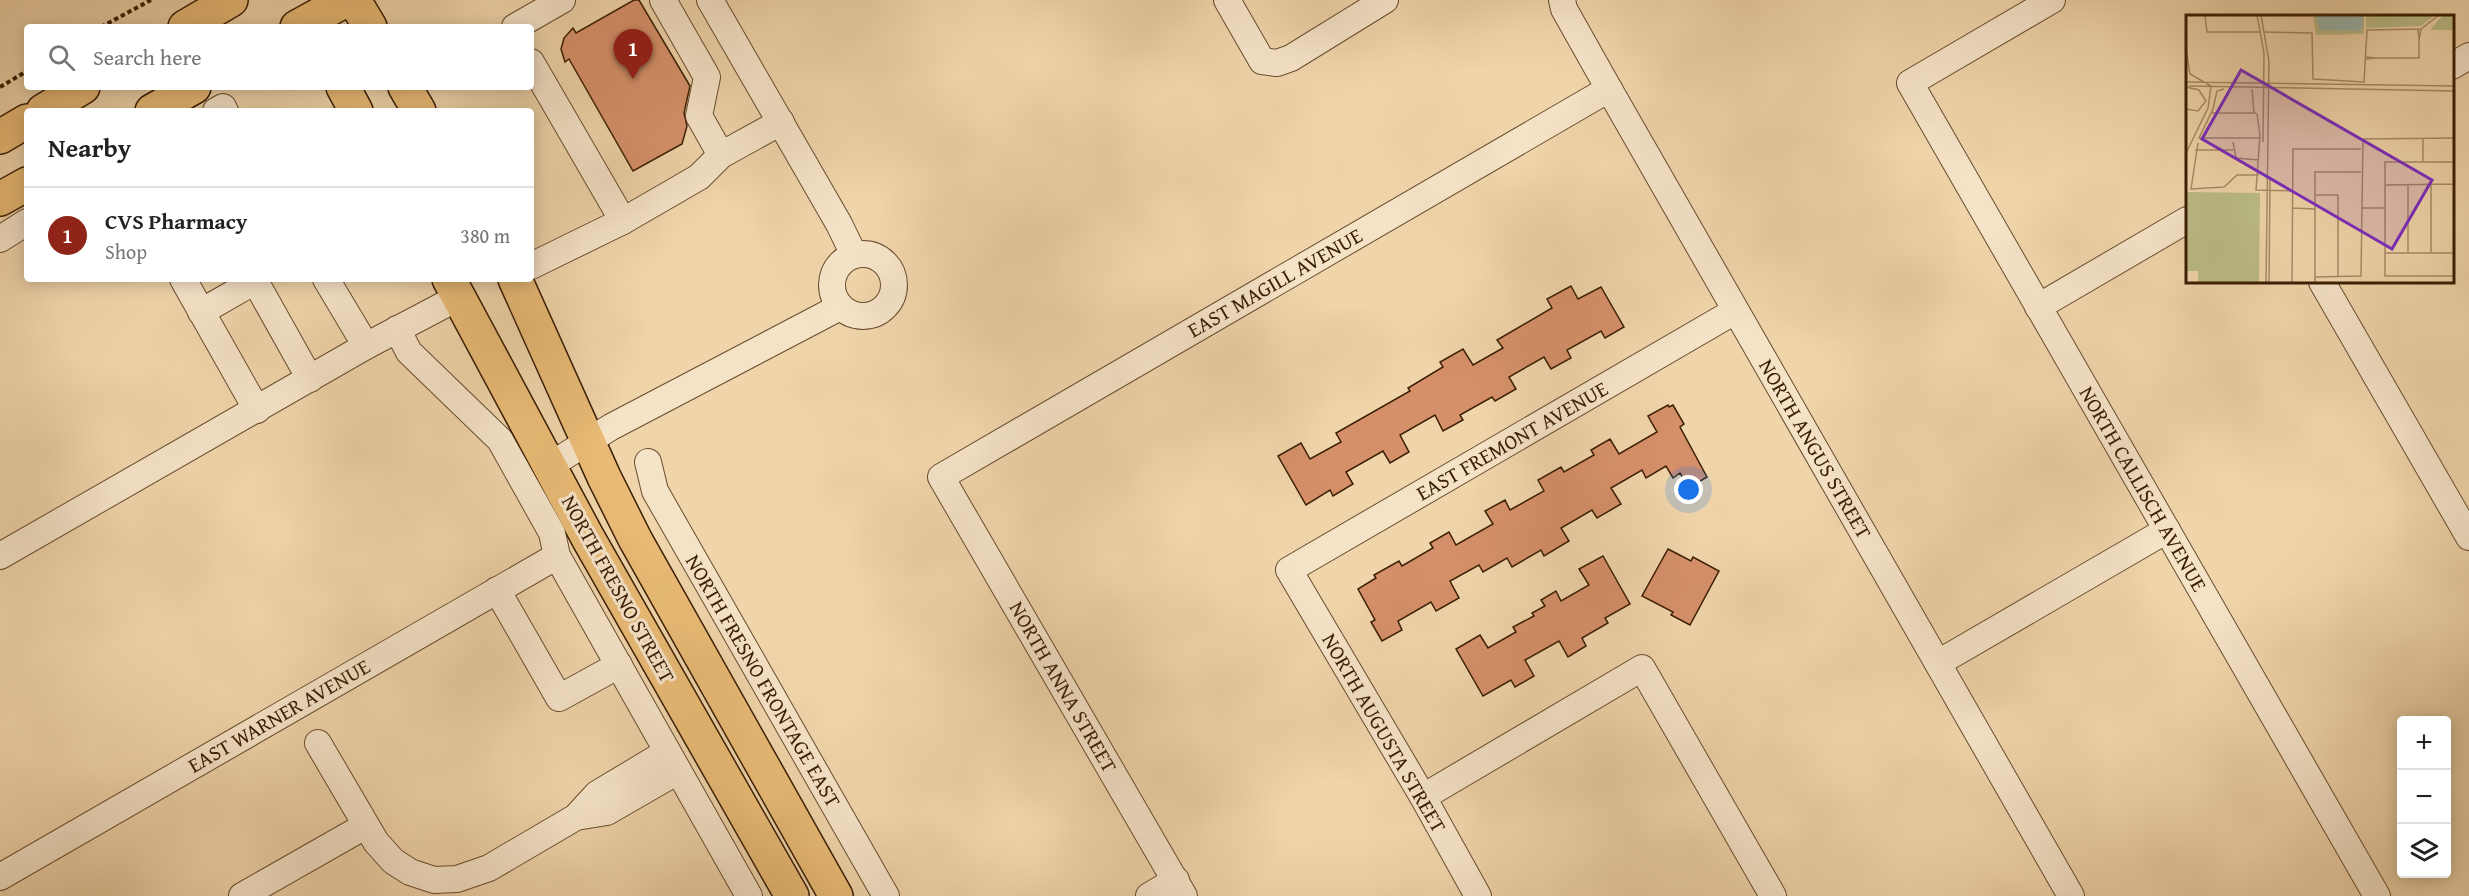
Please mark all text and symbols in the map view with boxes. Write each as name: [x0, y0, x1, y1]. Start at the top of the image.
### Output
inset map: [2186, 15, 2454, 284]
search box: [24, 24, 534, 90]
pin: 1: [614, 29, 652, 79]
icon: search: [45, 41, 78, 74]
text: Search here: [93, 41, 202, 73]
text: Nearby: [48, 128, 131, 167]
text: CVS Pharmacy: [105, 205, 247, 237]
street label: EAST MAGILL AVENUE: [1182, 220, 1368, 345]
text: 1: [62, 221, 73, 250]
text: 380 m: [460, 221, 510, 250]
text: Shop: [105, 237, 147, 266]
street label: NORTH ANGUS STREET: [1751, 353, 1880, 545]
street label: EAST FREMONT AVENUE: [1410, 373, 1614, 508]
street label: NORTH CALLISCH AVENUE: [2072, 380, 2215, 598]
your location: [1674, 475, 1703, 504]
street label: NORTH FRESNO STREET: [554, 489, 683, 688]
street label: NORTH FRESNO FRONTAGE EAST: [678, 548, 849, 813]
street label: NORTH ANNA STREET: [1002, 595, 1125, 778]
street label: NORTH AUGUSTA STREET: [1315, 627, 1454, 838]
street label: EAST WARNER AVENUE: [182, 651, 376, 780]
map controls: [2397, 716, 2451, 878]
button: +: [2397, 716, 2451, 770]
button: −: [2397, 770, 2451, 824]
button: layers: [2397, 824, 2451, 878]

